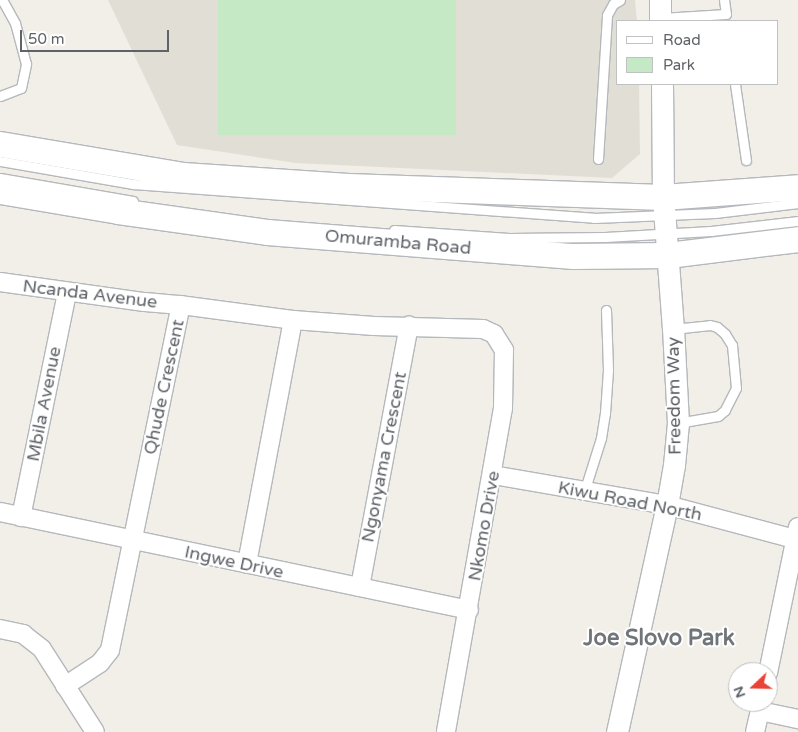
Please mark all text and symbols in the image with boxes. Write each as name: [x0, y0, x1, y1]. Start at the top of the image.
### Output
scale bar: [22, 20, 171, 52]
legend: [616, 20, 778, 85]
text: 50 m: [28, 30, 65, 48]
text: Road: [663, 31, 701, 49]
text: Park: [663, 56, 695, 74]
street label: Omuramba Road: [324, 225, 472, 259]
street label: Ncanda Avenue: [21, 275, 159, 313]
street label: Qhude Crescent: [139, 317, 189, 457]
street label: Freedom Way: [662, 337, 686, 455]
street label: Mbila Avenue: [22, 345, 66, 463]
street label: Ngonyama Crescent: [357, 370, 411, 544]
street label: Nkomo Drive: [464, 469, 504, 583]
street label: Kiwu Road North: [556, 476, 704, 526]
street label: Ingwe Drive: [183, 541, 285, 583]
district label: Joe Slovo Park: [583, 626, 735, 652]
north arrow: [728, 662, 778, 712]
text: N: [730, 684, 749, 700]

